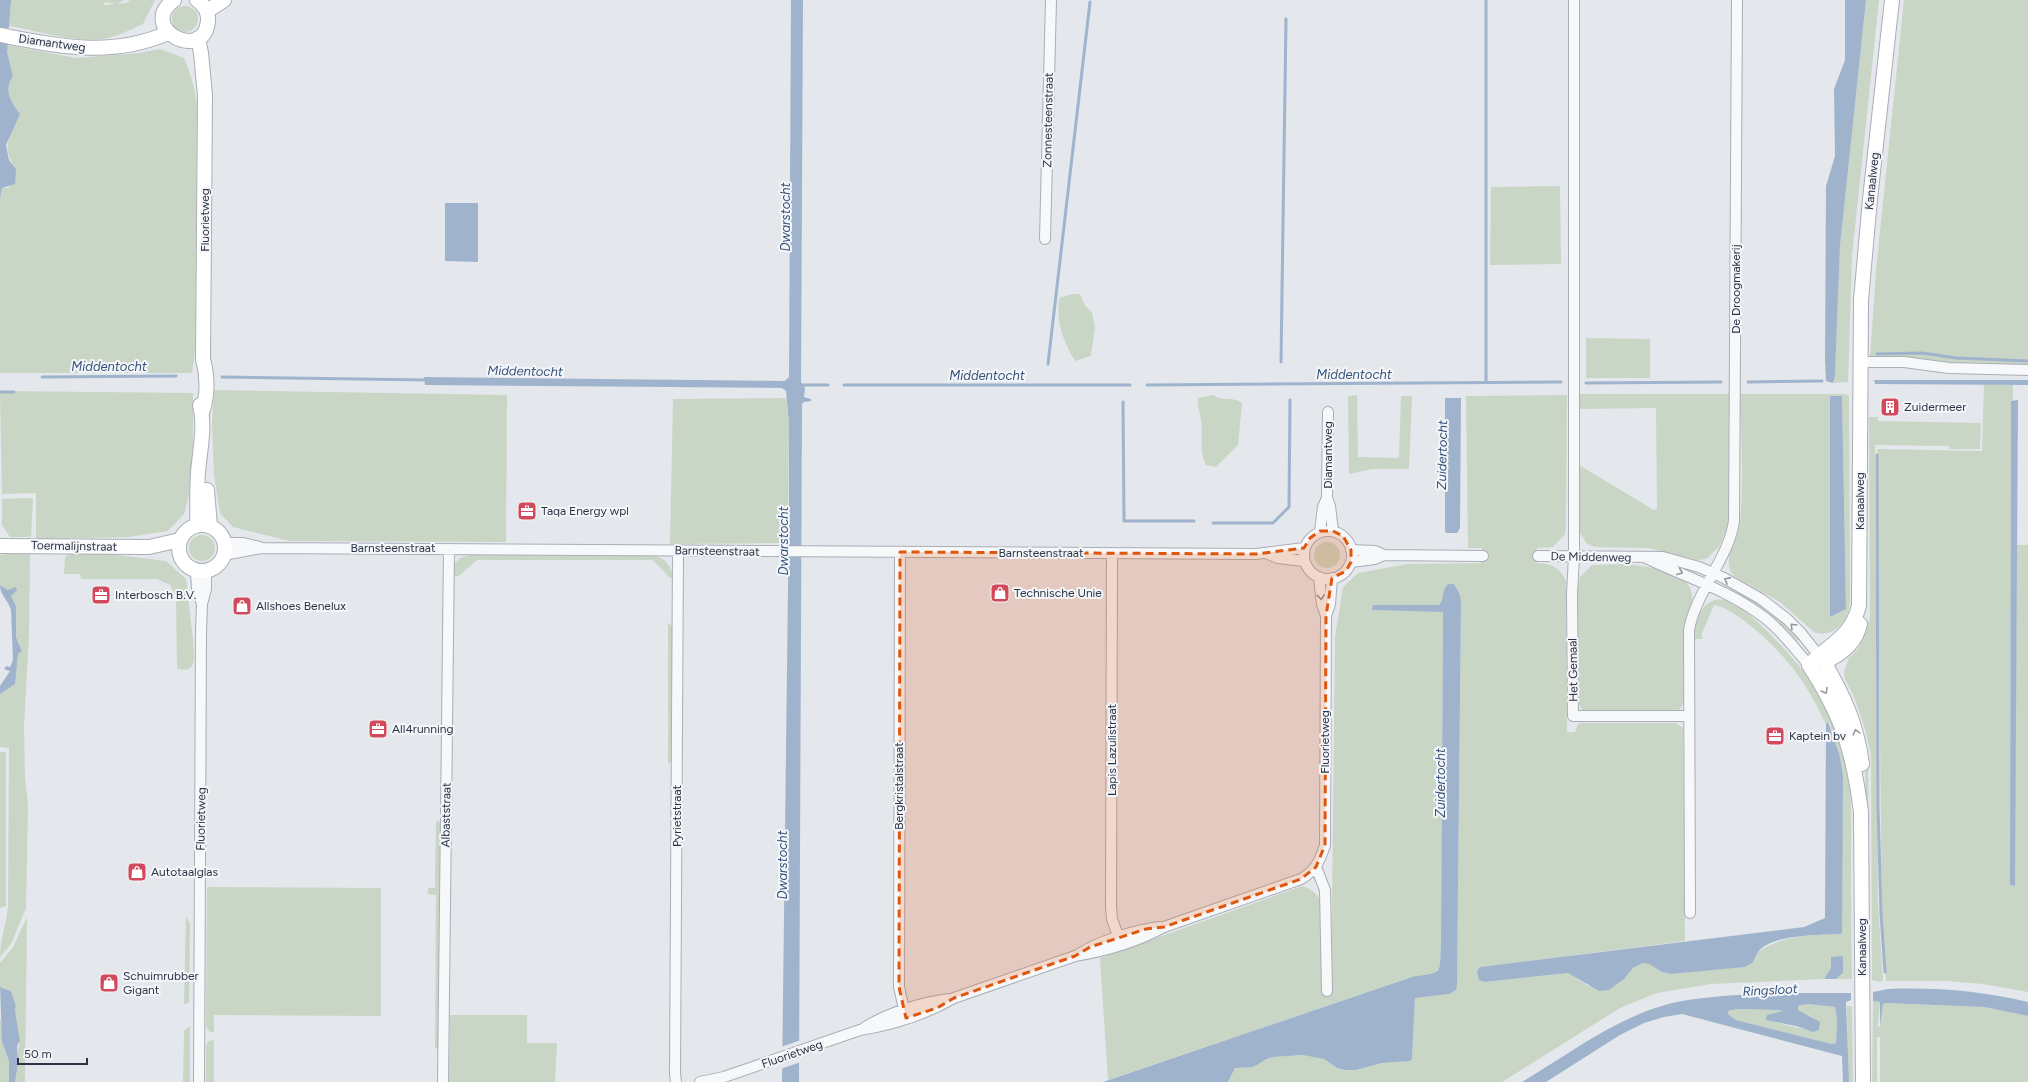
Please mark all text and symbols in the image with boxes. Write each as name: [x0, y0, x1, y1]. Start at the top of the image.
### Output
street label: Diamantweg: [18, 31, 86, 55]
street label: Zonnesteenstraat: [1040, 72, 1056, 168]
street label: Kanaalweg: [1862, 152, 1882, 210]
water label: Dwarstocht: [778, 182, 793, 252]
street label: Fluorietweg: [198, 188, 212, 252]
street label: De Droogmakerij: [1729, 244, 1743, 334]
water label: Middentocht: [71, 359, 148, 374]
water label: Middentocht: [487, 363, 564, 379]
water label: Middentocht: [1316, 367, 1393, 382]
water label: Middentocht: [949, 368, 1026, 383]
building icon: Zuidermeer: [1879, 396, 1901, 418]
place label: Zuidermeer: [1904, 400, 1966, 414]
water label: Zuidertocht: [1434, 419, 1450, 490]
street label: Diamantweg: [1321, 421, 1335, 489]
street label: Kanaalweg: [1853, 472, 1867, 530]
office icon: Taqa Energy wpl: [516, 500, 538, 522]
place label: Taqa Energy wpl: [541, 504, 629, 518]
water label: Dwarstocht: [776, 506, 791, 576]
street label: Toermalijnstraat: [31, 538, 118, 554]
street label: Barnsteenstraat: [350, 541, 436, 555]
street label: Barnsteenstraat: [674, 543, 760, 559]
street label: Barnsteenstraat: [998, 546, 1084, 560]
street label: De Middenweg: [1550, 549, 1632, 565]
one-way arrow: [1676, 567, 1684, 575]
one-way arrow: [1724, 577, 1732, 585]
shop icon: Technische Unie: [989, 582, 1011, 604]
office icon: Interbosch B.V.: [90, 584, 112, 606]
place label: Technische Unie: [1014, 586, 1102, 600]
place label: Interbosch B.V.: [115, 588, 196, 602]
one-way arrow: [1316, 594, 1325, 600]
shop icon: Allshoes Benelux: [231, 595, 253, 617]
place label: Allshoes Benelux: [256, 599, 346, 613]
one-way arrow: [1790, 623, 1798, 630]
street label: Het Gemaal: [1565, 638, 1581, 702]
one-way arrow: [1820, 687, 1828, 694]
street label: Lapis Lazulistraat: [1105, 703, 1119, 796]
street label: Fluorietweg: [1318, 710, 1332, 774]
office icon: All4running: [367, 718, 389, 740]
place label: All4running: [392, 722, 454, 736]
office icon: Kaptein bv: [1764, 725, 1786, 747]
place label: Kaptein bv: [1789, 729, 1847, 743]
one-way arrow: [1852, 729, 1861, 736]
street label: Bergkristalstraat: [892, 742, 906, 830]
water label: Zuidertocht: [1433, 747, 1448, 818]
street label: Albaststraat: [438, 782, 454, 848]
street label: Pyrietstraat: [670, 784, 684, 847]
street label: Fluorietweg: [193, 787, 209, 851]
water label: Dwarstocht: [775, 830, 790, 900]
shop icon: Autotaalglas: [126, 861, 148, 883]
place label: Autotaalglas: [151, 865, 218, 879]
street label: Kanaalweg: [1855, 918, 1869, 976]
place label: Schuimrubber Gigant: [123, 969, 199, 997]
shop icon: Schuimrubber Gigant: [98, 972, 120, 994]
water label: Ringsloot: [1742, 981, 1799, 999]
street label: Fluorietweg: [760, 1037, 824, 1071]
scale bar: [18, 1040, 87, 1066]
text: 50 m: [24, 1047, 52, 1061]

